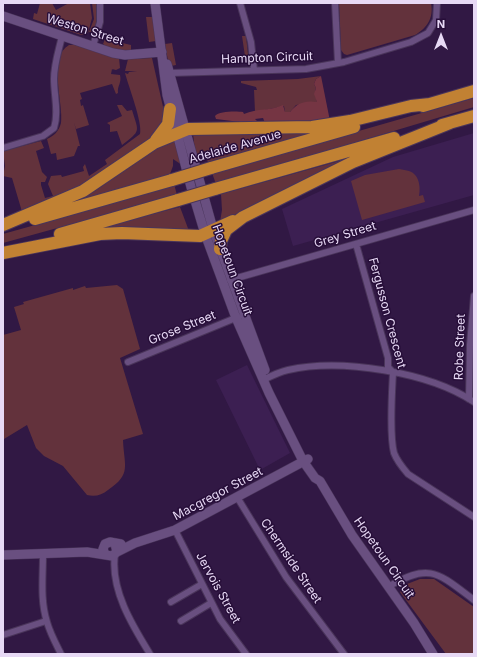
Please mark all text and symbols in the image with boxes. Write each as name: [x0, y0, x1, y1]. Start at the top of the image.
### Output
street label: Weston Street: [45, 11, 125, 49]
north arrow: [421, 16, 461, 56]
text: N: [437, 17, 445, 31]
street label: Hampton Circuit: [221, 49, 313, 67]
street label: Adelaide Avenue: [187, 127, 283, 167]
street label: Grey Street: [312, 219, 378, 251]
street label: Hopetoun Circuit: [209, 223, 255, 317]
street label: Fergusson Crescent: [365, 256, 409, 370]
street label: Grose Street: [146, 308, 218, 348]
street label: Robe Street: [452, 314, 468, 380]
street label: Macgregor Street: [171, 464, 265, 524]
street label: Hopetoun Circuit: [351, 515, 417, 601]
street label: Chermside Street: [257, 516, 325, 606]
street label: Jervois Street: [193, 550, 243, 626]

